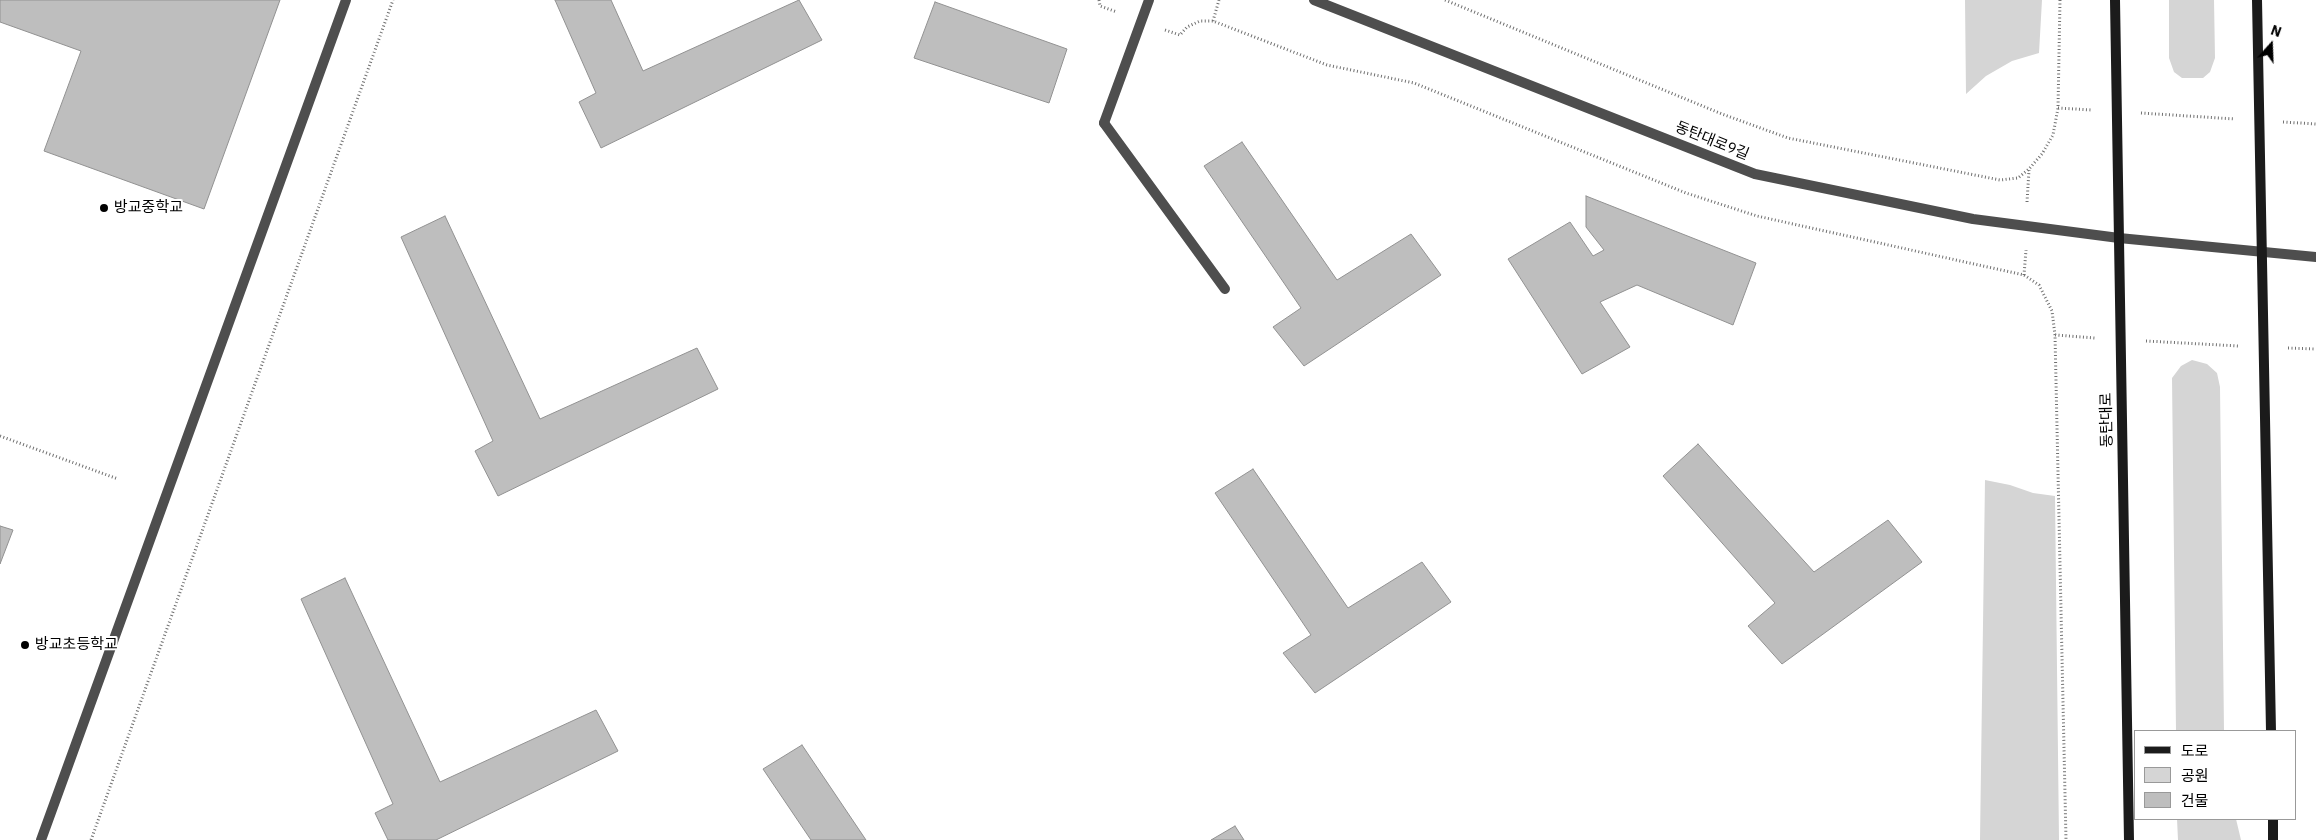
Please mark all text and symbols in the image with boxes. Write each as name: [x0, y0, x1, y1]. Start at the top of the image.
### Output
north arrow: [2246, 20, 2296, 70]
text: N: [2268, 21, 2284, 41]
street label: 동탄대로9길: [1672, 118, 1752, 164]
place label: 방교중학교: [114, 199, 183, 217]
marker: 방교중학교: [98, 202, 110, 214]
street label: 동탄대로: [2098, 392, 2116, 448]
place label: 방교초등학교: [35, 636, 118, 654]
marker: 방교초등학교: [19, 639, 31, 651]
legend: [2134, 730, 2296, 820]
text: 도로: [2181, 741, 2209, 760]
text: 공원: [2181, 766, 2209, 785]
text: 건물: [2181, 791, 2209, 810]

